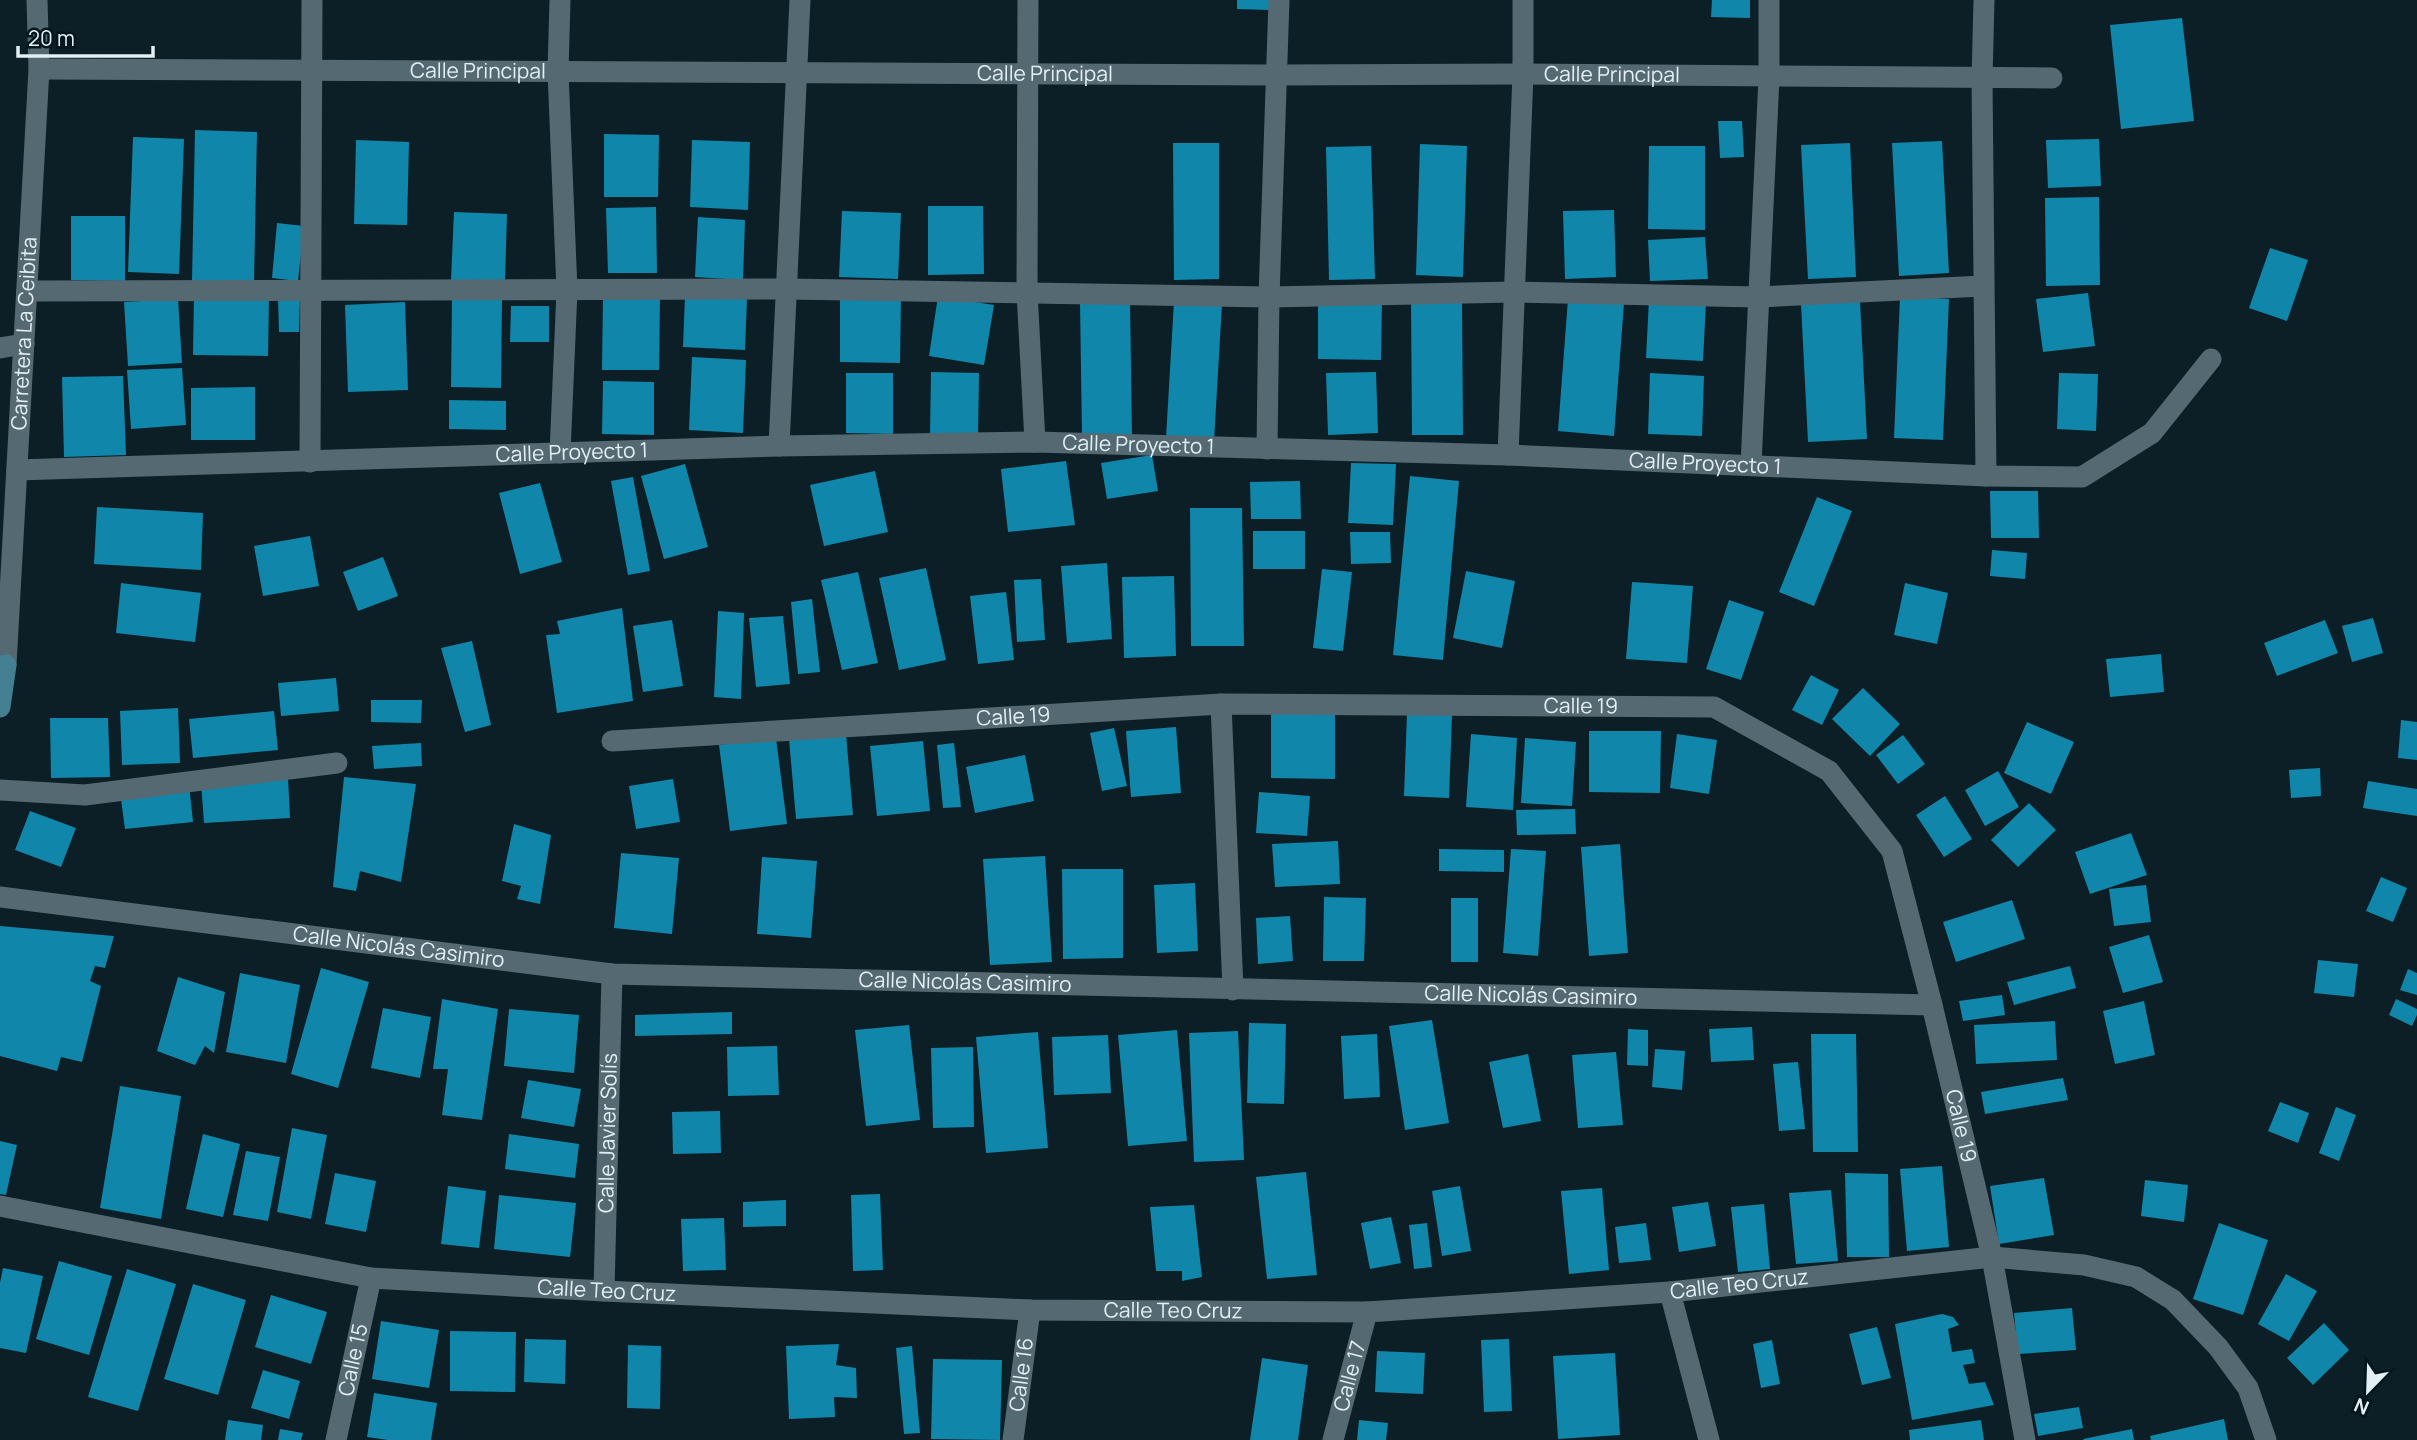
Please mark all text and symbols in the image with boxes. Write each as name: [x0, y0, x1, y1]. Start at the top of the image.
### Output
scale bar: [18, 14, 152, 58]
text: 20 m: [28, 24, 75, 52]
street label: Calle Principal: [410, 56, 546, 84]
street label: Calle Principal: [977, 59, 1113, 87]
street label: Calle Principal: [1544, 59, 1680, 88]
street label: Carretera La Ceibita: [4, 236, 43, 431]
street label: Calle Proyecto 1: [1062, 428, 1215, 460]
street label: Calle Proyecto 1: [495, 435, 648, 468]
street label: Calle Proyecto 1: [1628, 445, 1782, 480]
street label: Calle 19: [1544, 691, 1618, 719]
street label: Calle 19: [975, 699, 1051, 732]
street label: Calle Nicolás Casimiro: [292, 919, 506, 973]
street label: Calle Nicolás Casimiro: [858, 965, 1072, 998]
street label: Calle Nicolás Casimiro: [1424, 978, 1638, 1011]
street label: Calle Javier Solís: [591, 1053, 623, 1213]
street label: Calle 19: [1940, 1086, 1984, 1165]
street label: Calle Teo Cruz: [1669, 1262, 1810, 1305]
street label: Calle Teo Cruz: [537, 1272, 677, 1307]
street label: Calle Teo Cruz: [1104, 1295, 1243, 1324]
street label: Calle 15: [331, 1321, 374, 1398]
street label: Calle 16: [1002, 1336, 1039, 1413]
street label: Calle 17: [1326, 1338, 1372, 1414]
north arrow: [2333, 1356, 2403, 1426]
text: N: [2350, 1392, 2373, 1421]

